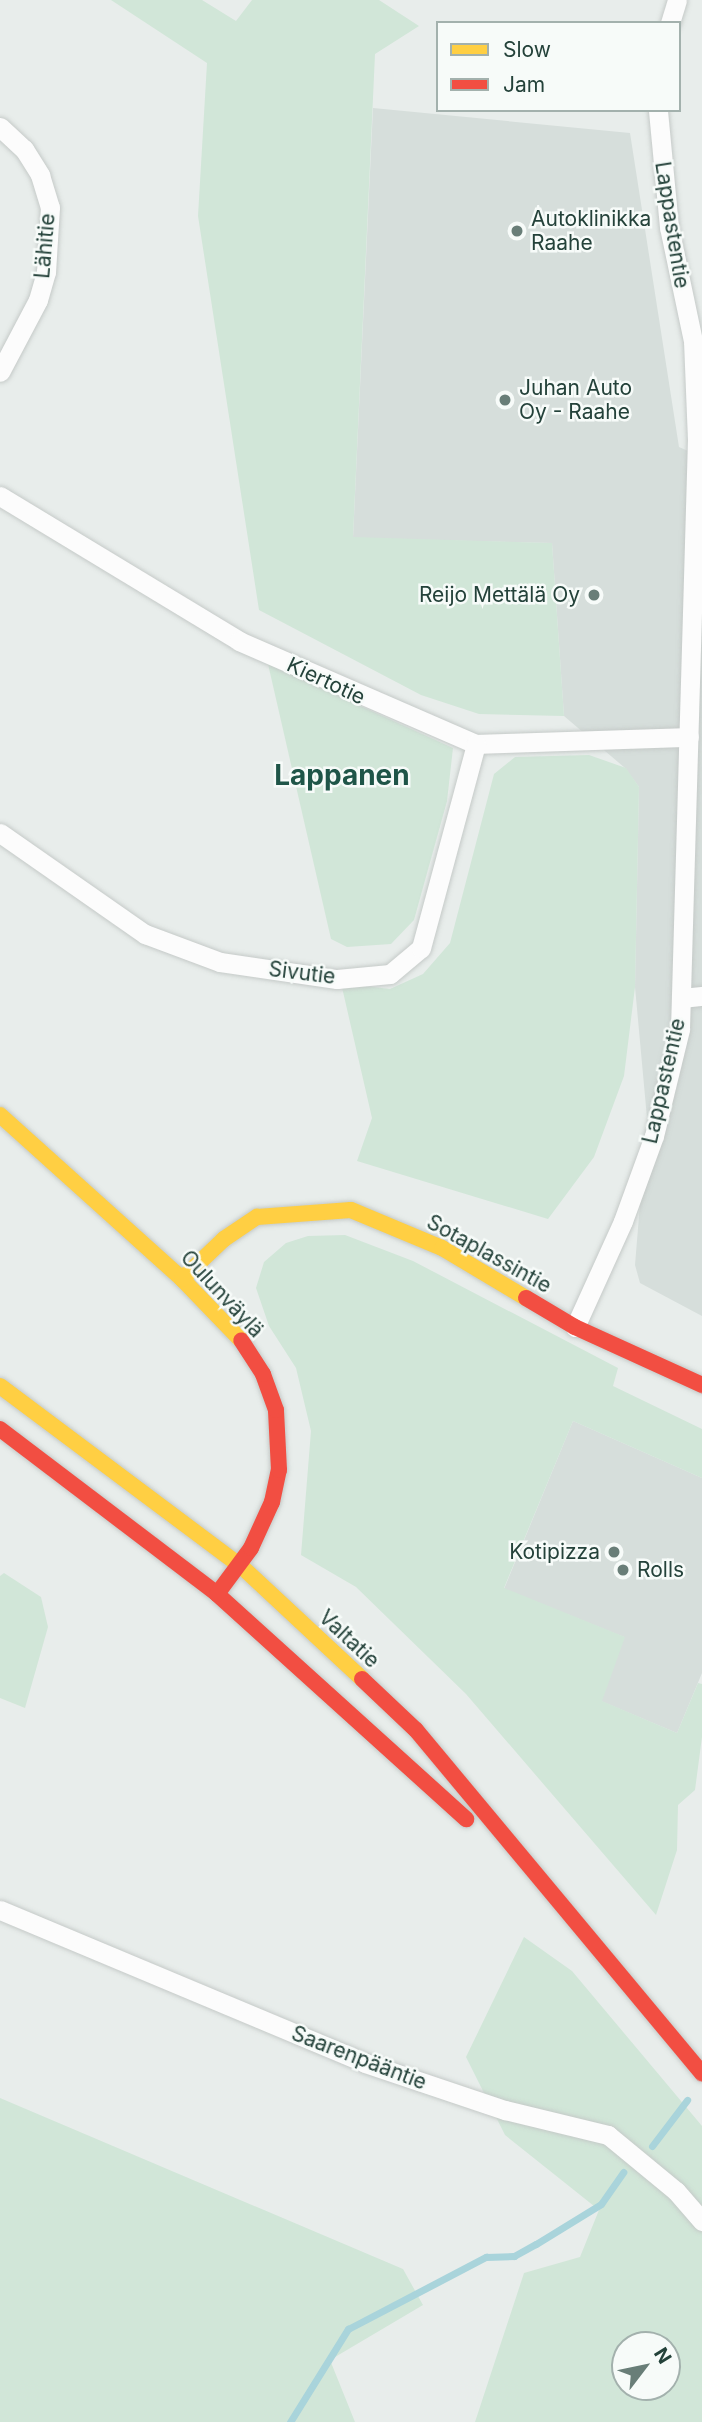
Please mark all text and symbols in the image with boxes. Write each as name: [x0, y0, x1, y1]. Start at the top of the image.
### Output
legend: [436, 21, 681, 112]
text: Slow: [503, 37, 551, 62]
text: Jam: [503, 72, 545, 97]
street label: Lappastentie: [650, 160, 694, 290]
place label: Autoklinikka Raahe: [531, 206, 651, 256]
street label: Lähitie: [30, 212, 60, 280]
marker: Autoklinikka Raahe: [509, 223, 525, 239]
place label: Juhan Auto Oy - Raahe: [519, 375, 632, 425]
marker: Juhan Auto Oy - Raahe: [497, 392, 513, 408]
place label: Reijo Mettälä Oy: [419, 582, 580, 608]
marker: Reijo Mettälä Oy: [586, 587, 602, 603]
street label: Kiertotie: [283, 652, 369, 710]
district label: Lappanen: [274, 758, 410, 792]
street label: Sivutie: [267, 956, 337, 990]
street label: Lappastentie: [637, 1016, 691, 1146]
street label: Sotaplassintie: [422, 1209, 556, 1299]
street label: Oulunväylä: [175, 1245, 269, 1343]
place label: Kotipizza: [509, 1539, 600, 1565]
marker: Kotipizza: [606, 1544, 622, 1560]
place label: Rolls: [637, 1557, 684, 1583]
marker: Rolls: [615, 1562, 631, 1578]
street label: Valtatie: [314, 1605, 384, 1673]
street label: Saarenpääntie: [288, 2021, 430, 2095]
north arrow: [611, 2331, 681, 2401]
text: N: [649, 2343, 676, 2368]

